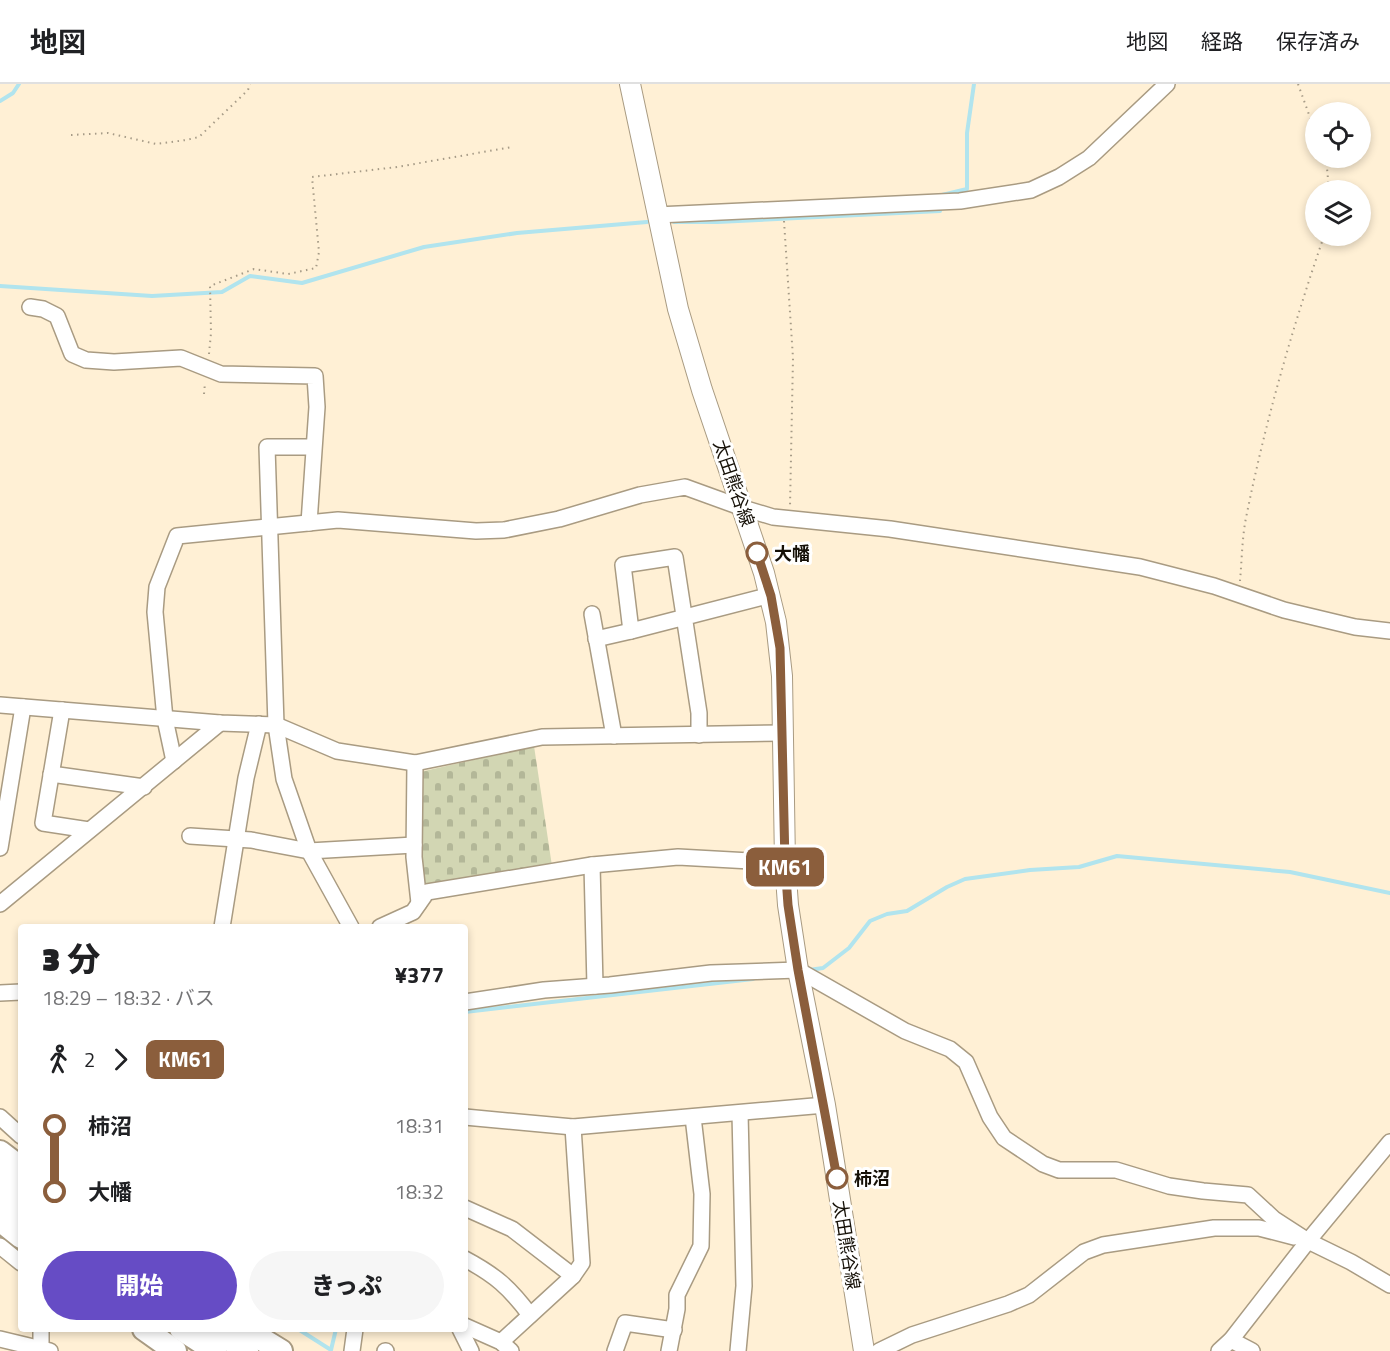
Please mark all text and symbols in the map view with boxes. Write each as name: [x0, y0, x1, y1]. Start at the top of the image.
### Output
text: 地図: [30, 20, 86, 63]
text: 地図: [1126, 25, 1168, 57]
text: 経路: [1201, 25, 1243, 57]
text: 保存済み: [1276, 25, 1360, 57]
map controls: [1305, 102, 1371, 246]
button: locate: [1305, 102, 1371, 168]
button: layers: [1305, 180, 1371, 246]
street label: 太田熊谷線: [707, 436, 761, 530]
place label: 大幡: [774, 540, 810, 567]
marker: 大幡: [746, 542, 768, 564]
line badge: KM61: [743, 848, 827, 886]
text: KM61: [758, 851, 812, 883]
text: 3 分: [42, 934, 100, 984]
text: ¥377: [395, 958, 444, 992]
text: 18:29 – 18:32 · バス: [42, 982, 215, 1013]
icon: walk: [42, 1043, 75, 1076]
icon: forward: [104, 1043, 137, 1076]
text: KM61: [158, 1043, 212, 1075]
text: 2: [84, 1044, 95, 1075]
text: 柿沼: [88, 1109, 132, 1143]
text: 18:31: [395, 1110, 444, 1141]
place label: 柿沼: [854, 1165, 890, 1192]
marker: 柿沼: [826, 1167, 848, 1189]
text: 大幡: [88, 1175, 132, 1209]
text: 18:32: [395, 1176, 444, 1207]
street label: 太田熊谷線: [827, 1198, 867, 1292]
button: 開始: [42, 1251, 237, 1320]
button: きっぷ: [249, 1251, 444, 1320]

